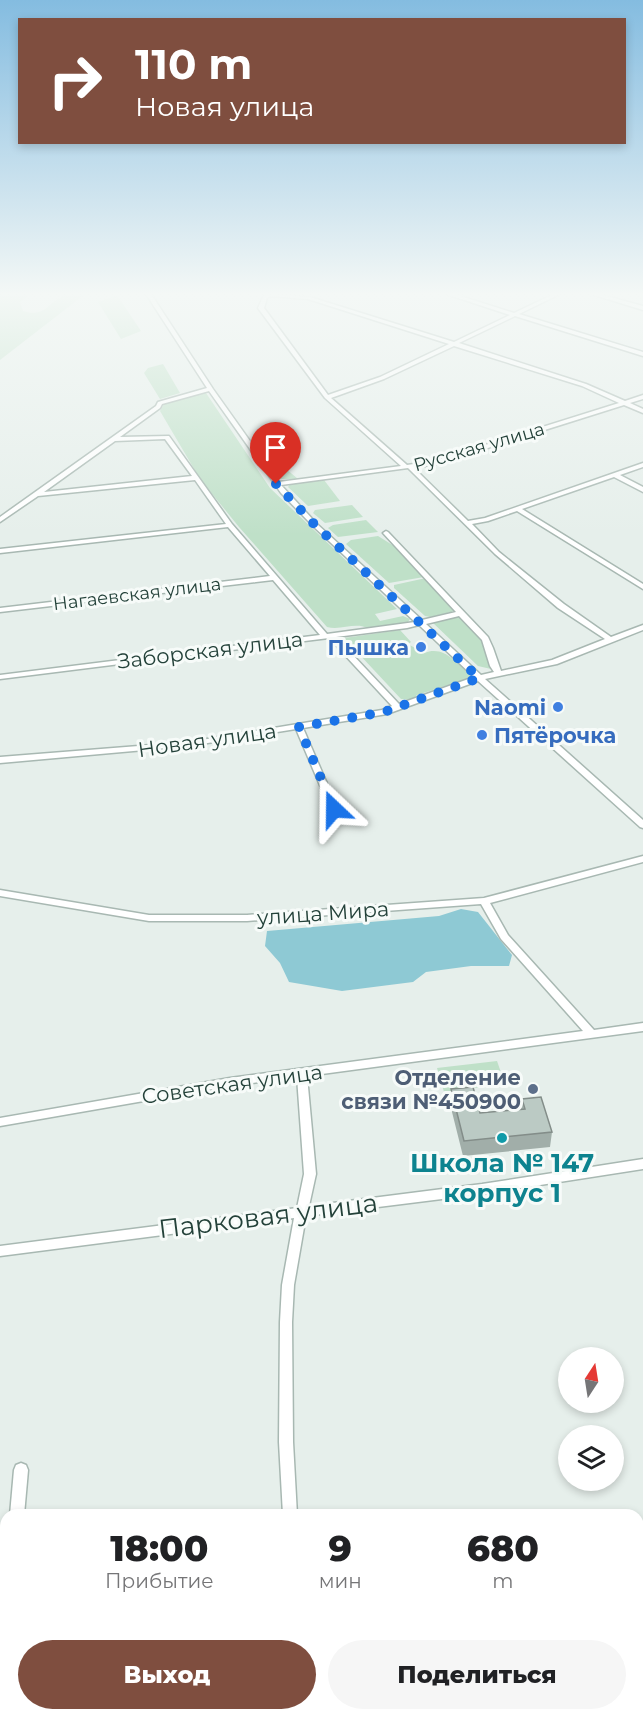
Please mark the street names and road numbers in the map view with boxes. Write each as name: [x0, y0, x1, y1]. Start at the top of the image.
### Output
street label: Русская улица: [411, 418, 547, 476]
street label: Нагаевская улица: [52, 573, 222, 615]
street label: Заборская улица: [116, 626, 304, 674]
street label: Новая улица: [136, 718, 278, 762]
street label: улица Мира: [255, 896, 390, 930]
street label: Советская улица: [140, 1059, 324, 1109]
street label: Парковая улица: [157, 1187, 379, 1245]

